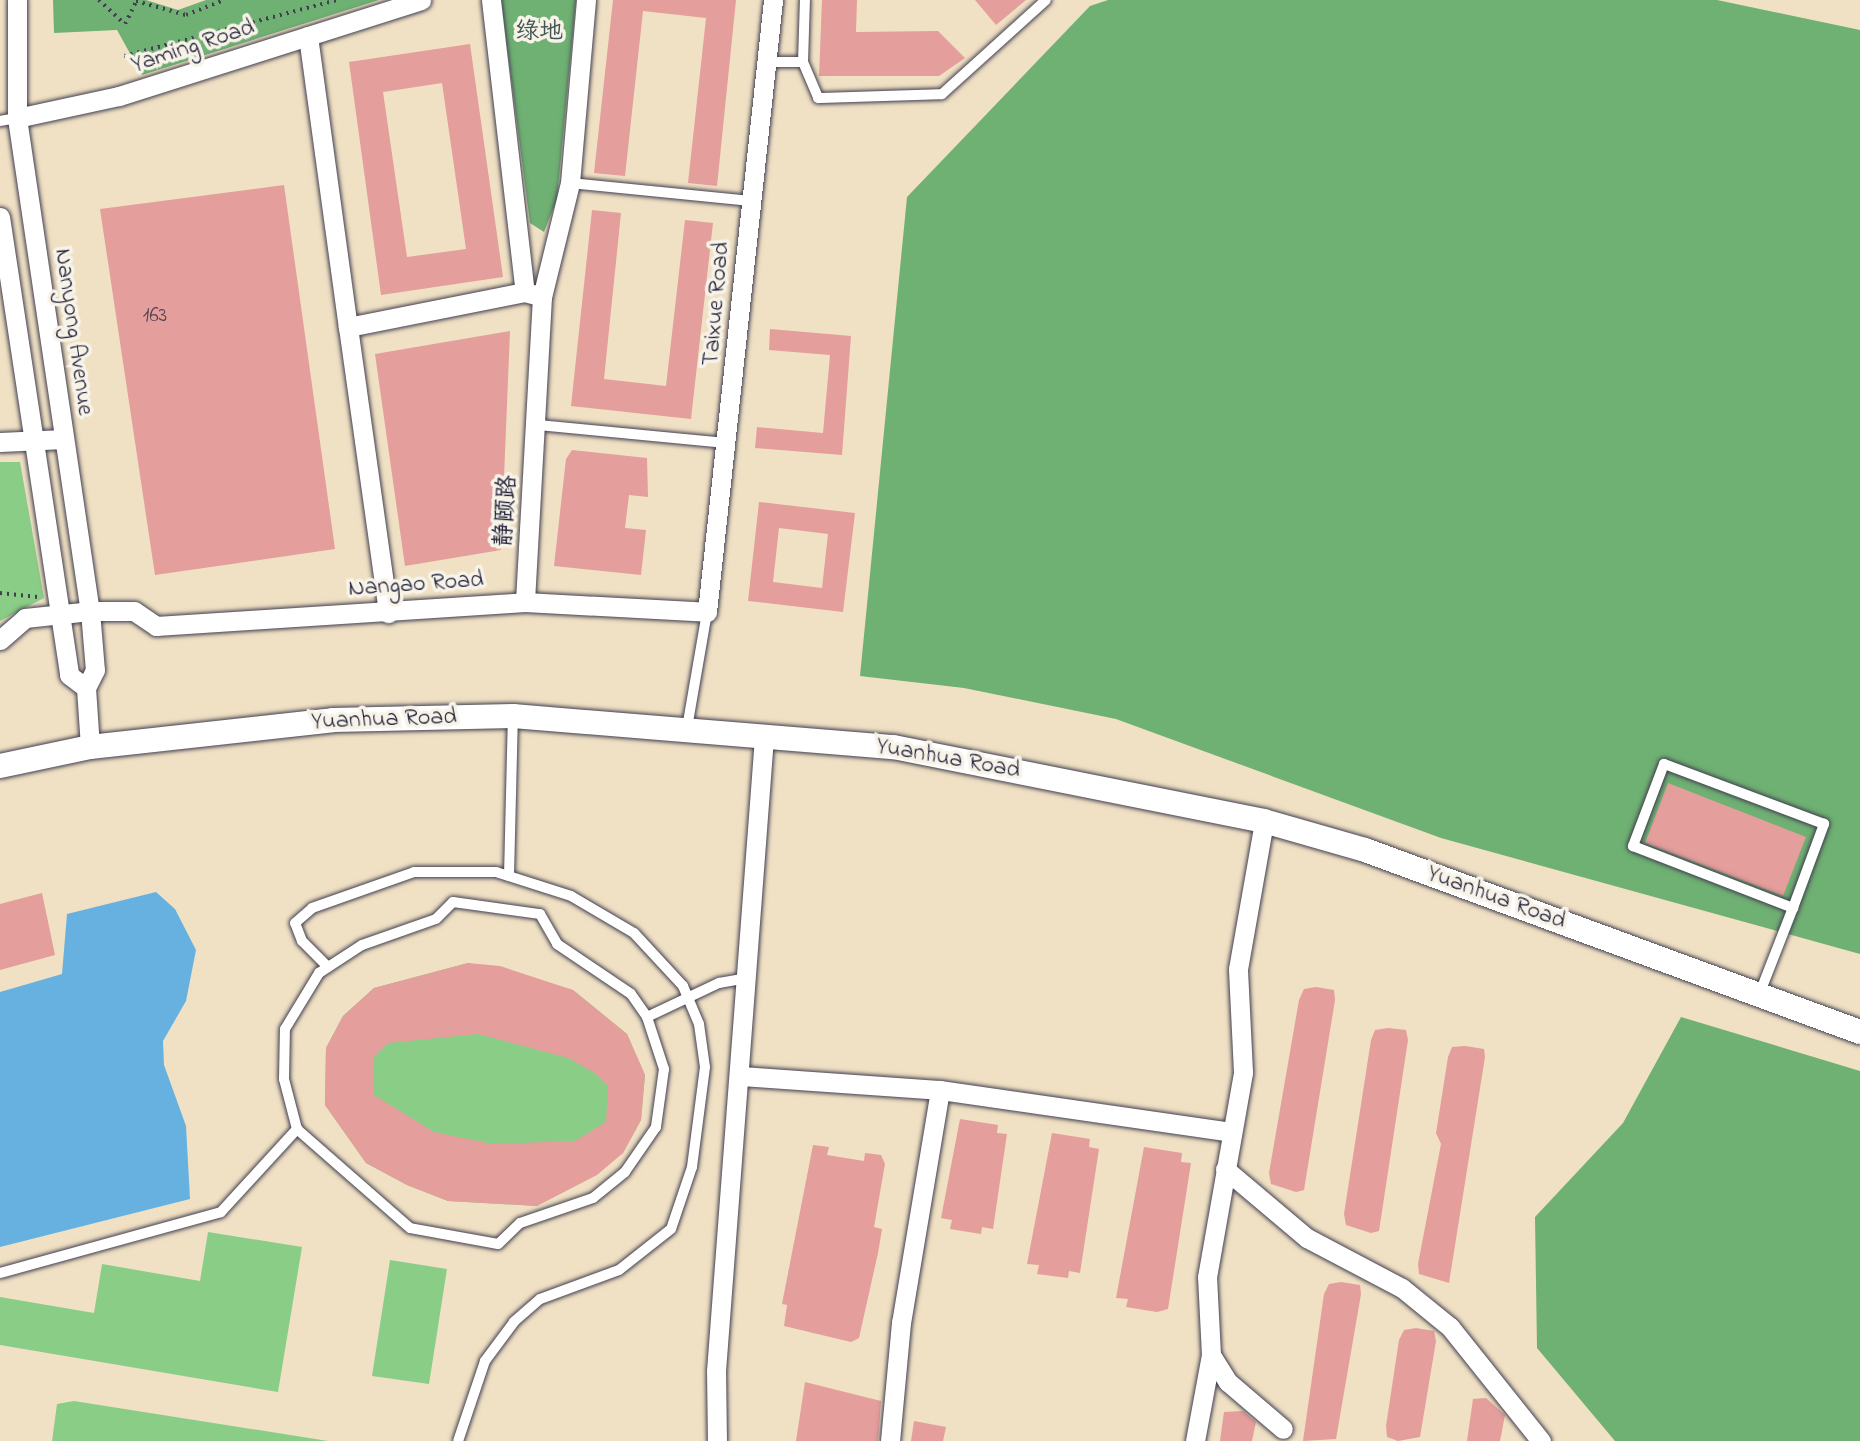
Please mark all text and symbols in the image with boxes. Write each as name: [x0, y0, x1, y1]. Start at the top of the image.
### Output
street label: Yaming Road: [128, 14, 258, 80]
park label: 绿地: [515, 19, 563, 47]
street label: Taixue Road: [697, 241, 737, 367]
street label: Nanyong Avenue: [47, 247, 99, 417]
house number: 163: [143, 303, 167, 329]
street label: 静颐路: [490, 474, 524, 548]
street label: Nangao Road: [347, 566, 485, 604]
street label: Yuanhua Road: [311, 703, 457, 737]
street label: Yuanhua Road: [874, 732, 1022, 786]
street label: Yuanhua Road: [1423, 860, 1569, 936]

